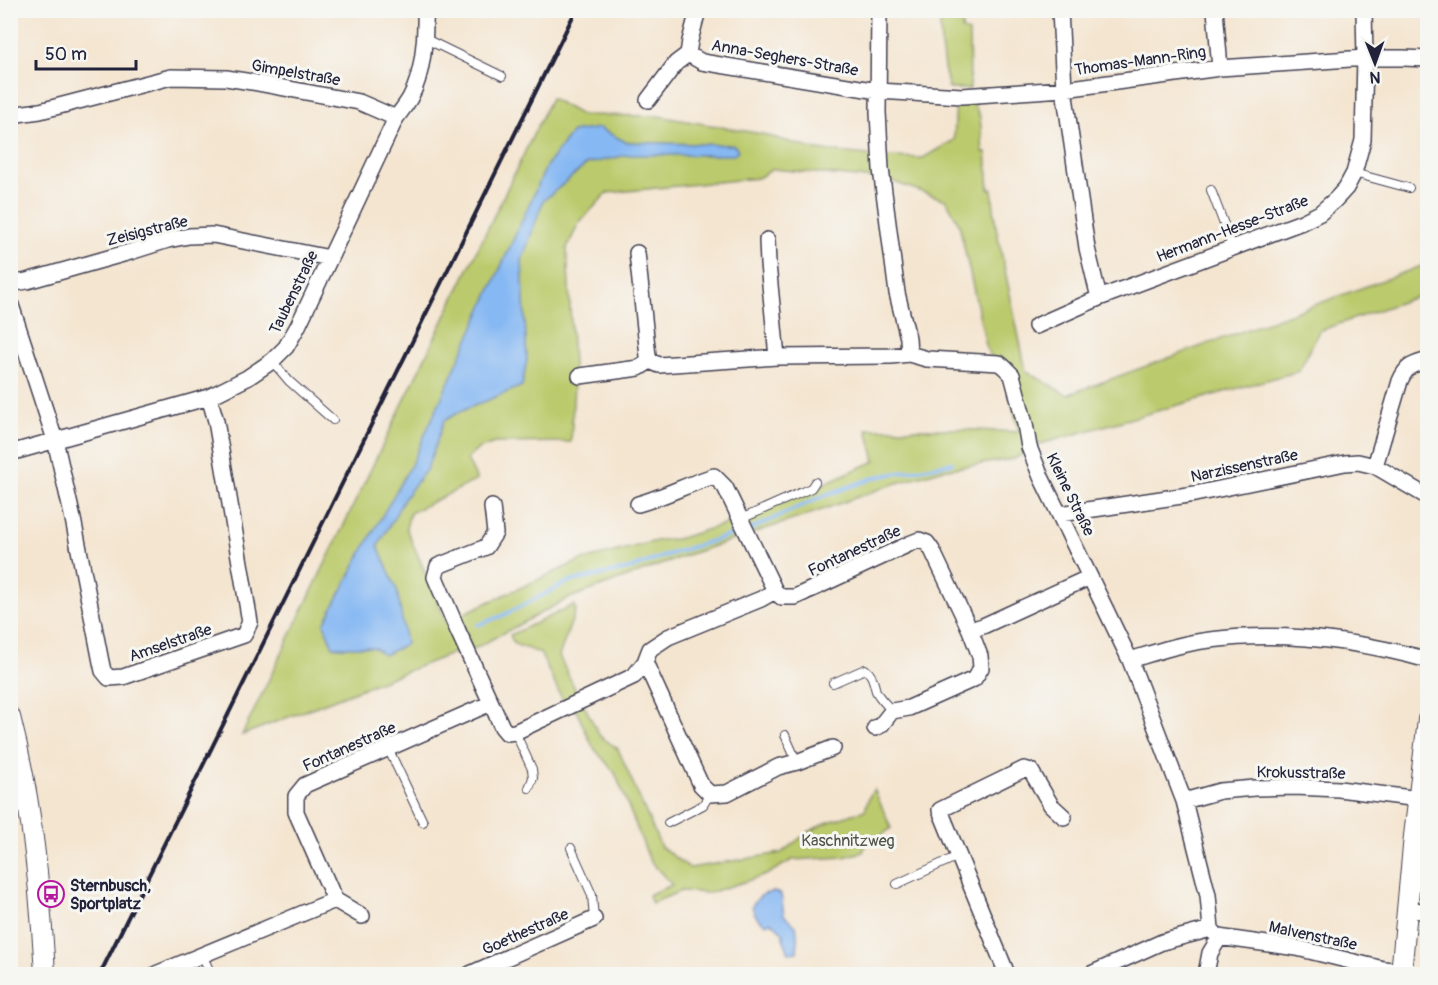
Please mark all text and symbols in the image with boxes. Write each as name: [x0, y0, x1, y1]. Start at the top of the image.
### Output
scale bar: [36, 33, 136, 71]
north arrow: [1345, 33, 1405, 93]
street label: Anna-Seghers-Straße: [710, 35, 860, 81]
street label: Thomas-Mann-Ring: [1073, 42, 1207, 80]
text: 50 m: [45, 43, 87, 66]
street label: Gimpelstraße: [250, 55, 342, 91]
text: N: [1369, 67, 1381, 87]
street label: Hermann-Hesse-Straße: [1154, 191, 1311, 267]
street label: Zeisigstraße: [105, 211, 190, 251]
street label: Taubenstraße: [265, 247, 323, 338]
street label: Narzissenstraße: [1189, 445, 1300, 487]
street label: Kleine Straße: [1041, 450, 1099, 539]
street label: Fontanestraße: [805, 521, 904, 581]
street label: Amselstraße: [126, 619, 214, 666]
street label: Fontanestraße: [300, 717, 399, 776]
street label: Krokusstraße: [1256, 762, 1346, 784]
park label: Kaschnitzweg: [801, 831, 895, 851]
place label: Sternbusch, Sportplatz: [70, 876, 151, 914]
bus stop icon: Sternbusch, Sportplatz: [36, 879, 66, 909]
street label: Goethestraße: [479, 904, 572, 960]
street label: Malvenstraße: [1267, 917, 1359, 955]

